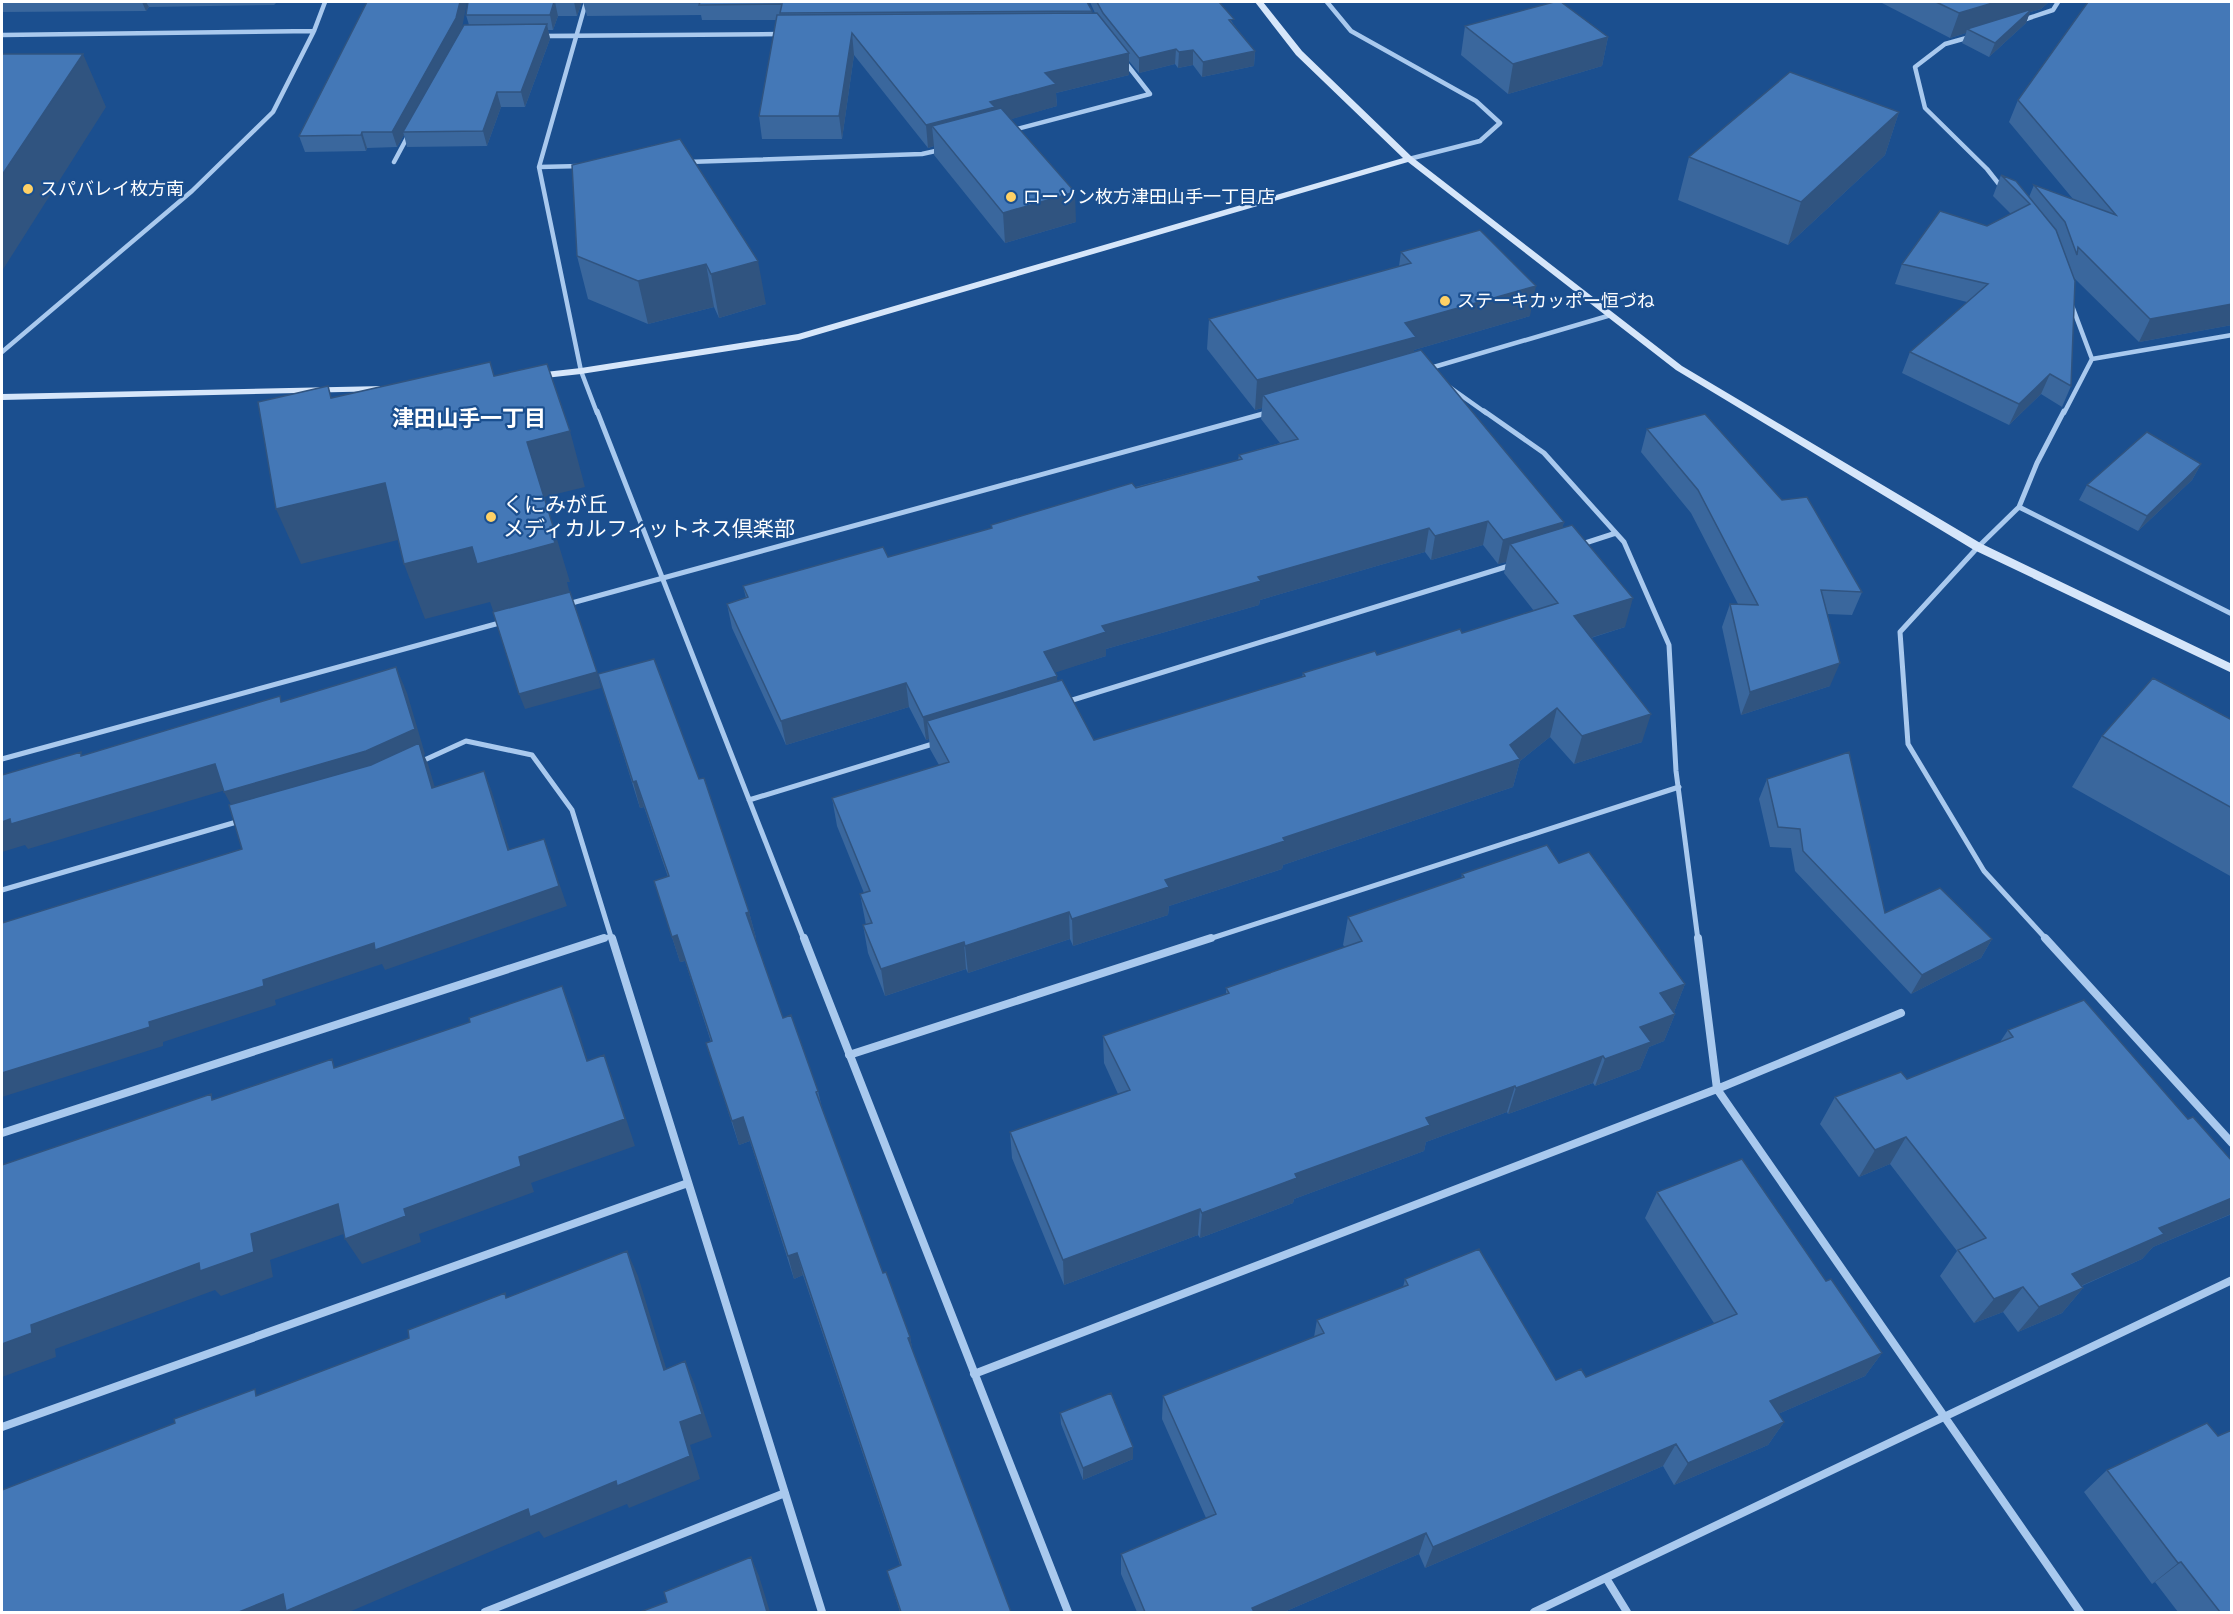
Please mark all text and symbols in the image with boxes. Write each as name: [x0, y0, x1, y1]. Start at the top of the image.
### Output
place label: スパバレイ枚方南: [40, 177, 184, 199]
marker: スパバレイ枚方南: [21, 182, 35, 196]
place label: ローソン枚方津田山手一丁目店: [1023, 185, 1275, 207]
marker: ローソン枚方津田山手一丁目店: [1004, 190, 1018, 204]
place label: ステーキカッポー恒づね: [1457, 289, 1655, 311]
marker: ステーキカッポー恒づね: [1438, 294, 1452, 308]
district label: 津田山手一丁目: [392, 404, 546, 430]
place label: くにみが丘 メディカルフィットネス倶楽部: [503, 491, 795, 540]
marker: くにみが丘 メディカルフィットネス倶楽部: [484, 510, 498, 524]

